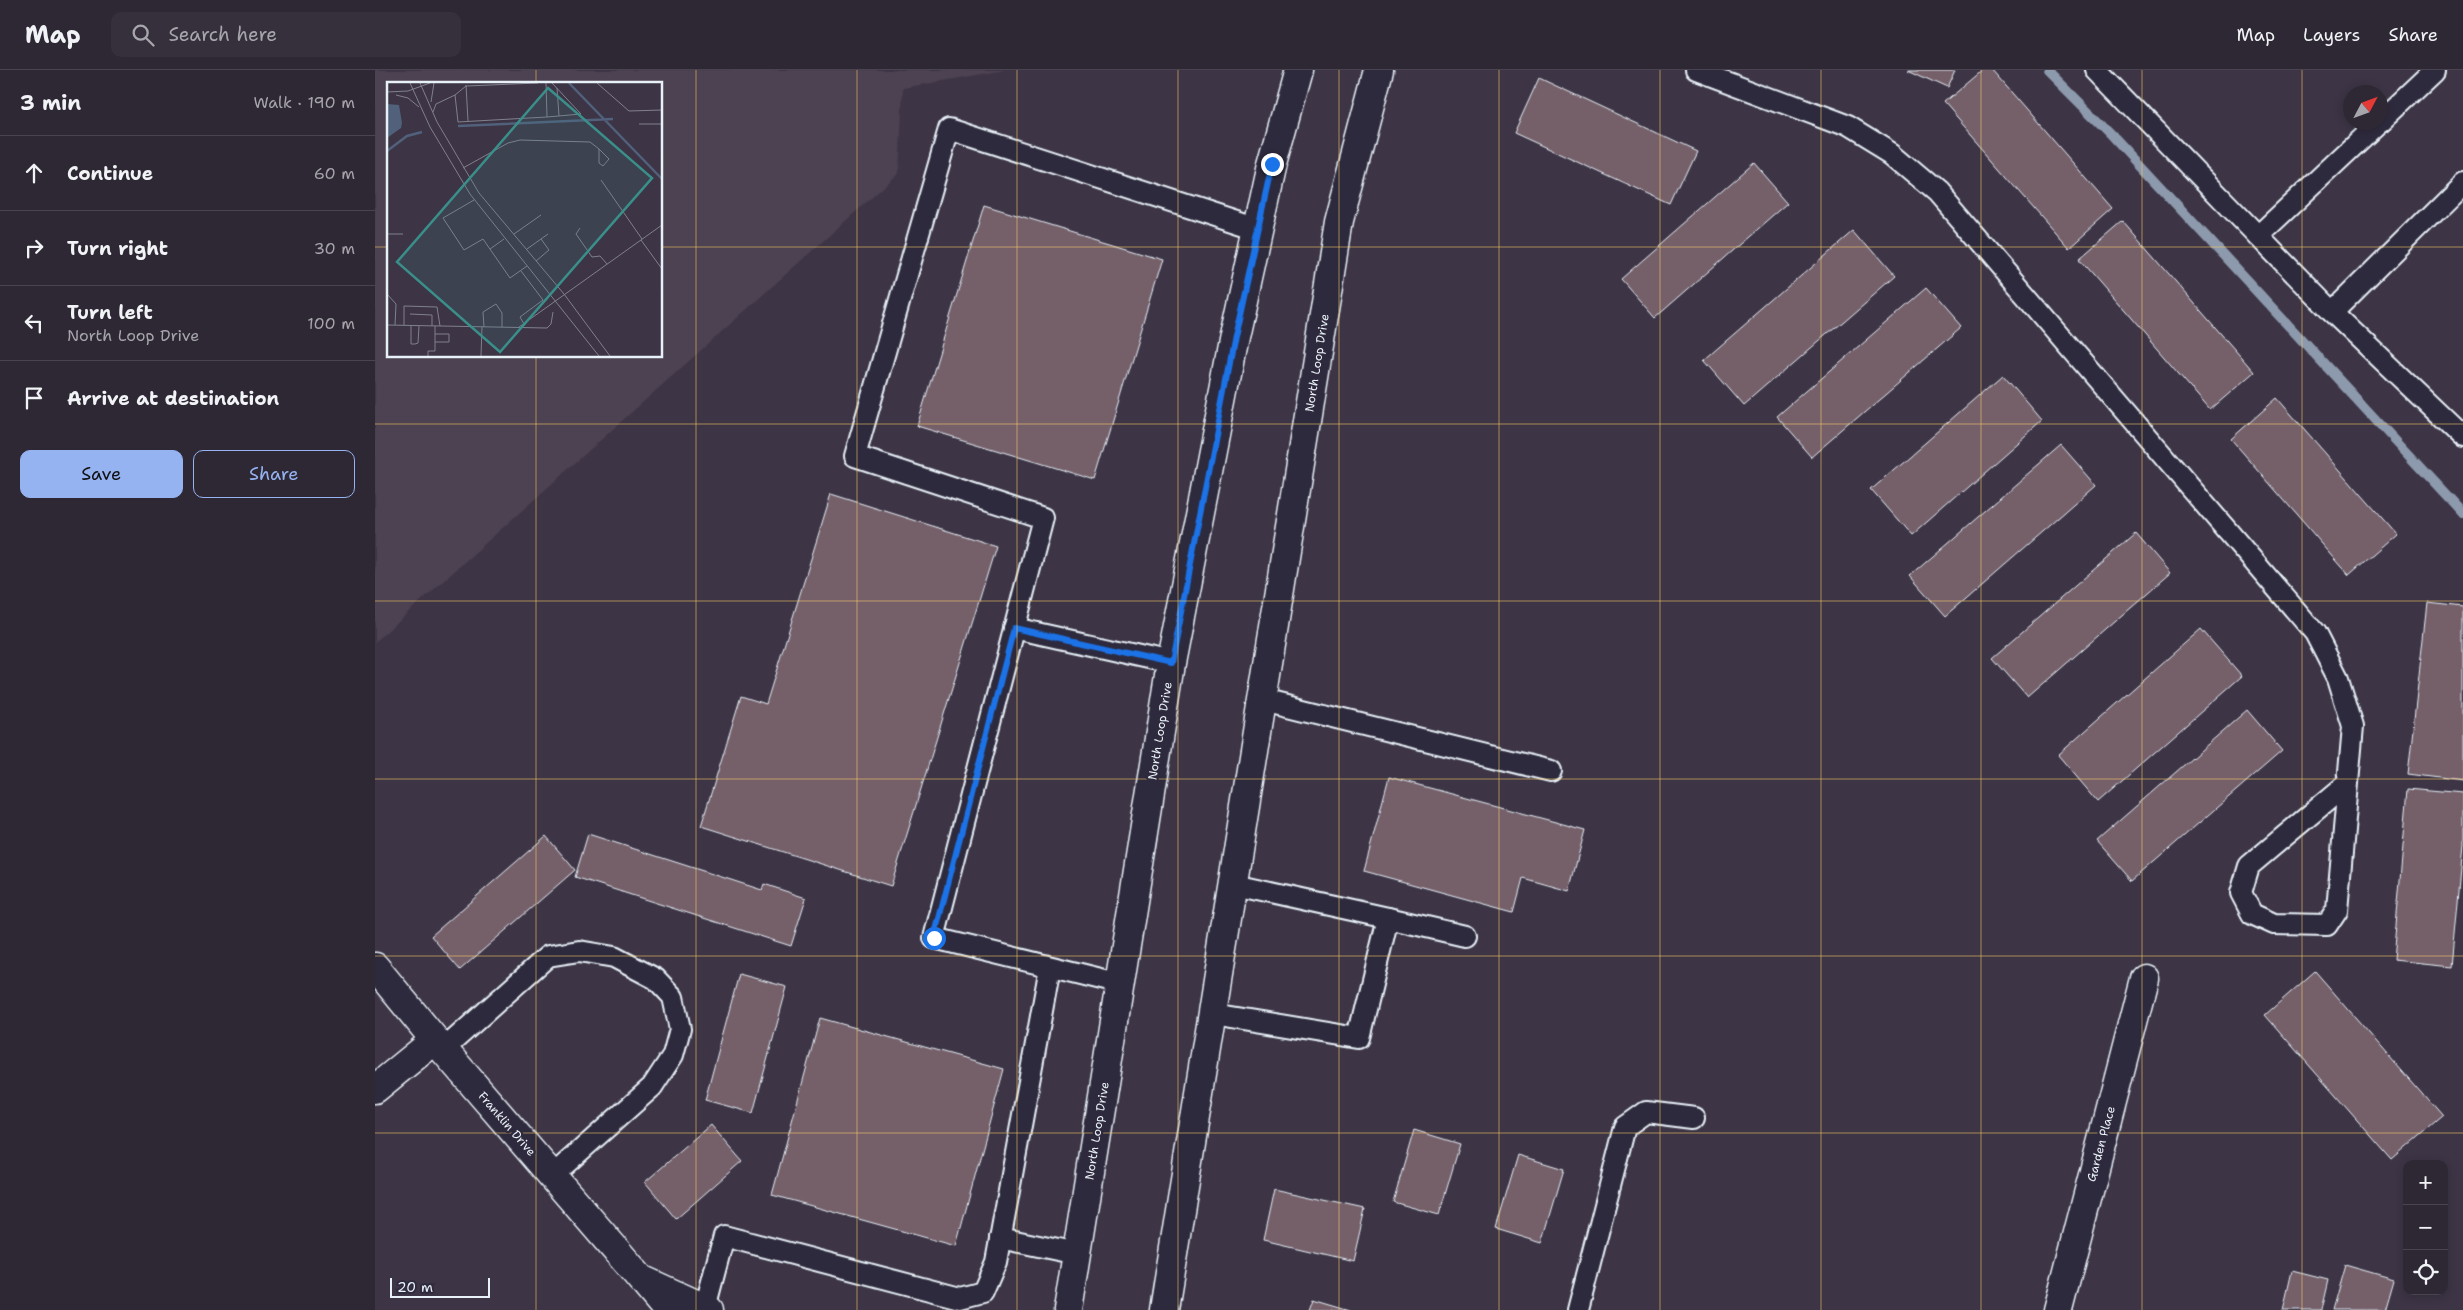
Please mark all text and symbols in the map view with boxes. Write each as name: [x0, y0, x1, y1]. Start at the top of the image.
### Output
search box: [111, 12, 461, 57]
text: Map: [25, 19, 81, 51]
icon: search: [129, 21, 157, 49]
text: Search here: [169, 22, 277, 47]
text: Map: [2237, 23, 2275, 47]
text: Layers: [2303, 23, 2360, 47]
text: Share: [2388, 23, 2438, 47]
inset map: [387, 82, 663, 358]
north arrow: [2343, 85, 2388, 130]
text: 3 min: [20, 89, 81, 117]
text: Walk · 190 m: [253, 92, 355, 113]
route end: [1261, 153, 1284, 176]
icon: ahead: [20, 159, 48, 187]
text: Continue: [67, 161, 153, 186]
text: 60 m: [314, 163, 355, 184]
icon: right: [20, 234, 48, 262]
text: Turn right: [67, 236, 168, 261]
text: 30 m: [314, 238, 355, 259]
text: Turn left: [67, 300, 153, 325]
icon: left: [20, 309, 48, 337]
text: 100 m: [307, 313, 355, 334]
street label: North Loop Drive: [1301, 313, 1333, 413]
text: North Loop Drive: [67, 325, 199, 346]
icon: arrive: [20, 384, 48, 412]
text: Arrive at destination: [67, 386, 279, 411]
button: Save: [20, 450, 183, 498]
button: Share: [193, 450, 355, 498]
street label: North Loop Drive: [1144, 681, 1176, 781]
route start: [923, 927, 946, 950]
street label: North Loop Drive: [1081, 1081, 1113, 1181]
street label: Franklin Drive: [475, 1088, 539, 1160]
street label: Garden Place: [2083, 1104, 2119, 1184]
map controls: [2403, 1160, 2448, 1295]
button: +: [2403, 1160, 2448, 1205]
button: −: [2403, 1205, 2448, 1250]
button: locate: [2403, 1250, 2448, 1295]
scale bar: [390, 1275, 490, 1298]
text: 20 m: [397, 1278, 433, 1296]

